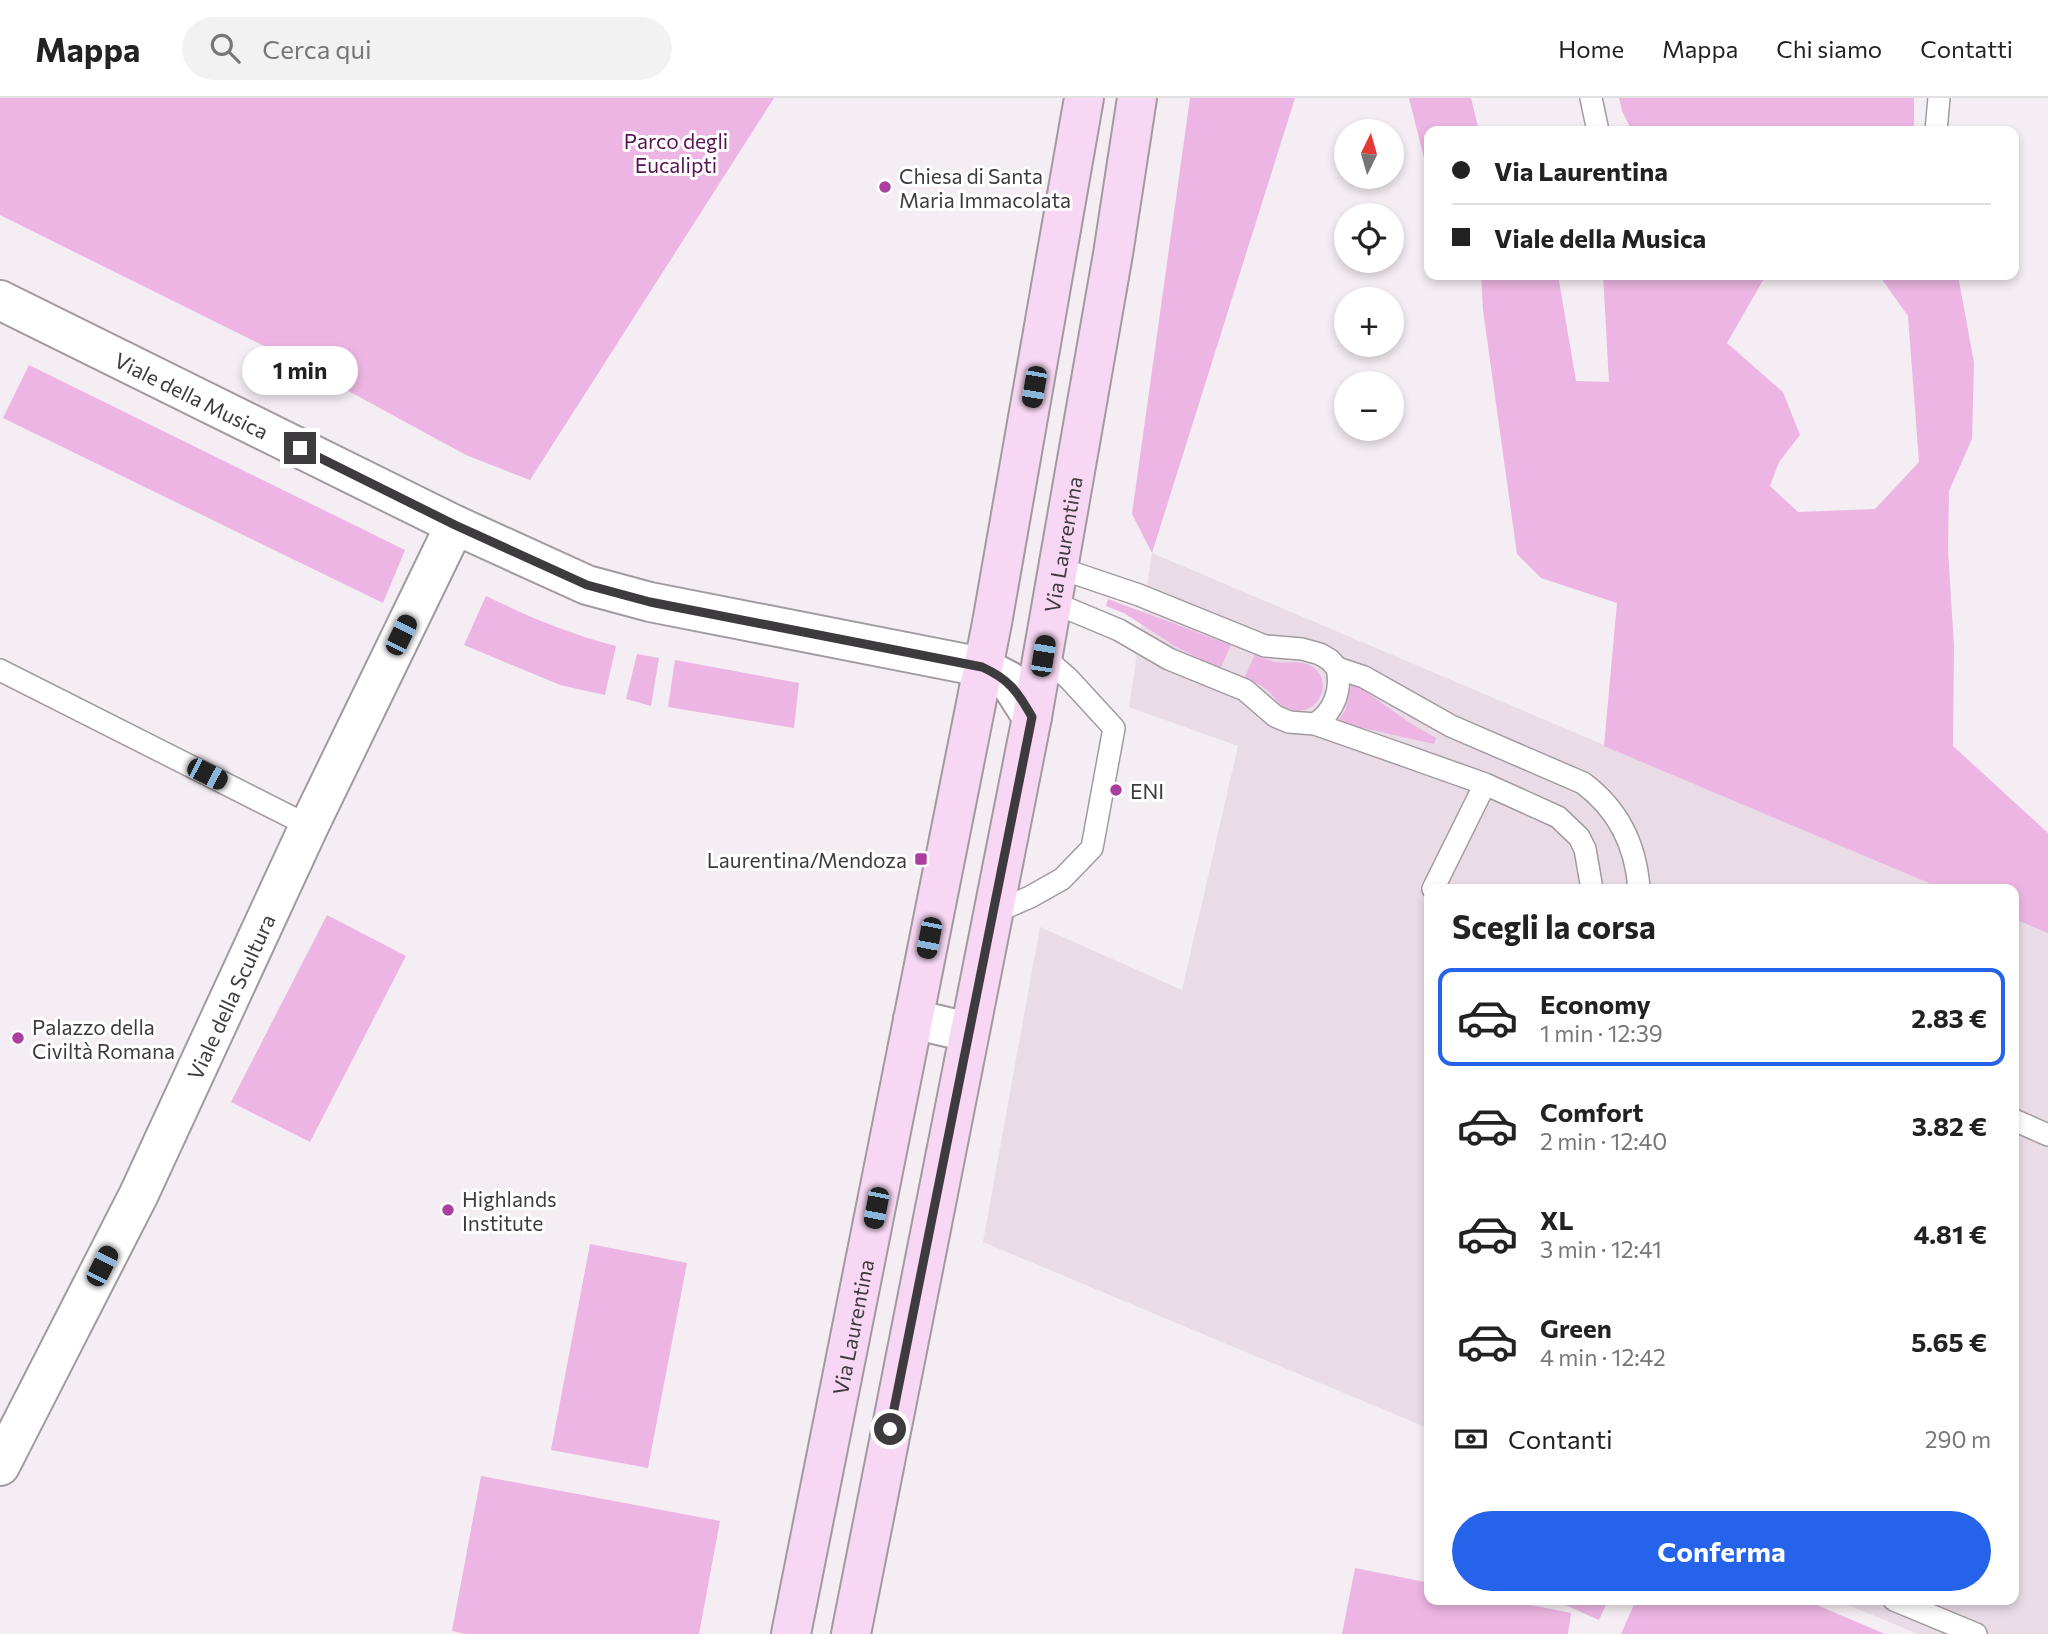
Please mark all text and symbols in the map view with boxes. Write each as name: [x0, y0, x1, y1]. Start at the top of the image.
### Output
search box: [182, 17, 672, 80]
text: Mappa: [35, 28, 140, 69]
icon: search: [206, 29, 244, 67]
text: Cerca qui: [262, 33, 372, 64]
text: Home: [1558, 34, 1624, 63]
text: Mappa: [1662, 34, 1738, 63]
text: Chi siamo: [1776, 34, 1882, 63]
text: Contatti: [1920, 34, 2013, 63]
north arrow: [1334, 119, 1404, 189]
map controls: [1334, 119, 1404, 441]
park label: Parco degli Eucalipti: [624, 128, 728, 177]
text: Via Laurentina: [1494, 155, 1668, 186]
place label: Chiesa di Santa Maria Immacolata: [899, 163, 1071, 212]
marker: Chiesa di Santa Maria Immacolata: [877, 179, 893, 195]
button: locate: [1334, 203, 1404, 273]
text: Viale della Musica: [1494, 222, 1706, 253]
button: +: [1334, 287, 1404, 357]
street label: Viale della Musica: [111, 346, 273, 443]
callout: 1 min: [242, 346, 358, 396]
text: 1 min: [273, 356, 327, 384]
car: [1021, 364, 1048, 410]
button: −: [1334, 371, 1404, 441]
route end: [284, 432, 316, 464]
street label: Via Laurentina: [1038, 474, 1086, 614]
car: [383, 612, 420, 658]
car: [1030, 634, 1057, 678]
car: [184, 755, 231, 793]
place label: ENI: [1130, 778, 1164, 803]
marker: ENI: [1108, 782, 1124, 798]
place label: Laurentina/Mendoza: [707, 847, 907, 872]
marker: Laurentina/Mendoza: [913, 851, 929, 867]
text: Scegli la corsa: [1452, 906, 1656, 946]
street label: Viale della Scultura: [181, 910, 279, 1083]
car: [915, 915, 944, 961]
icon: car: [1456, 986, 1519, 1049]
text: Economy: [1540, 988, 1651, 1019]
text: 2.83 €: [1911, 1002, 1987, 1033]
place label: Palazzo della Civiltà Romana: [32, 1014, 175, 1063]
text: 1 min · 12:39: [1540, 1019, 1663, 1047]
marker: Palazzo della Civiltà Romana: [10, 1030, 26, 1046]
icon: car: [1456, 1094, 1519, 1157]
text: Comfort: [1540, 1096, 1643, 1127]
text: 3.82 €: [1912, 1110, 1987, 1141]
text: 2 min · 12:40: [1540, 1127, 1667, 1155]
car: [862, 1185, 891, 1231]
place label: Highlands Institute: [462, 1186, 557, 1235]
marker: Highlands Institute: [440, 1202, 456, 1218]
icon: car: [1456, 1202, 1519, 1265]
text: XL: [1540, 1204, 1574, 1235]
text: 4.81 €: [1914, 1218, 1987, 1249]
text: 3 min · 12:41: [1540, 1235, 1662, 1263]
car: [84, 1243, 121, 1289]
street label: Via Laurentina: [826, 1257, 878, 1397]
icon: car: [1456, 1310, 1519, 1373]
text: Green: [1540, 1312, 1612, 1343]
text: 5.65 €: [1911, 1326, 1987, 1357]
text: 4 min · 12:42: [1540, 1343, 1666, 1371]
route start: [874, 1413, 906, 1445]
icon: cash: [1452, 1420, 1490, 1458]
text: Contanti: [1508, 1423, 1613, 1454]
text: 290 m: [1925, 1425, 1991, 1453]
button: Conferma: [1452, 1511, 1991, 1591]

